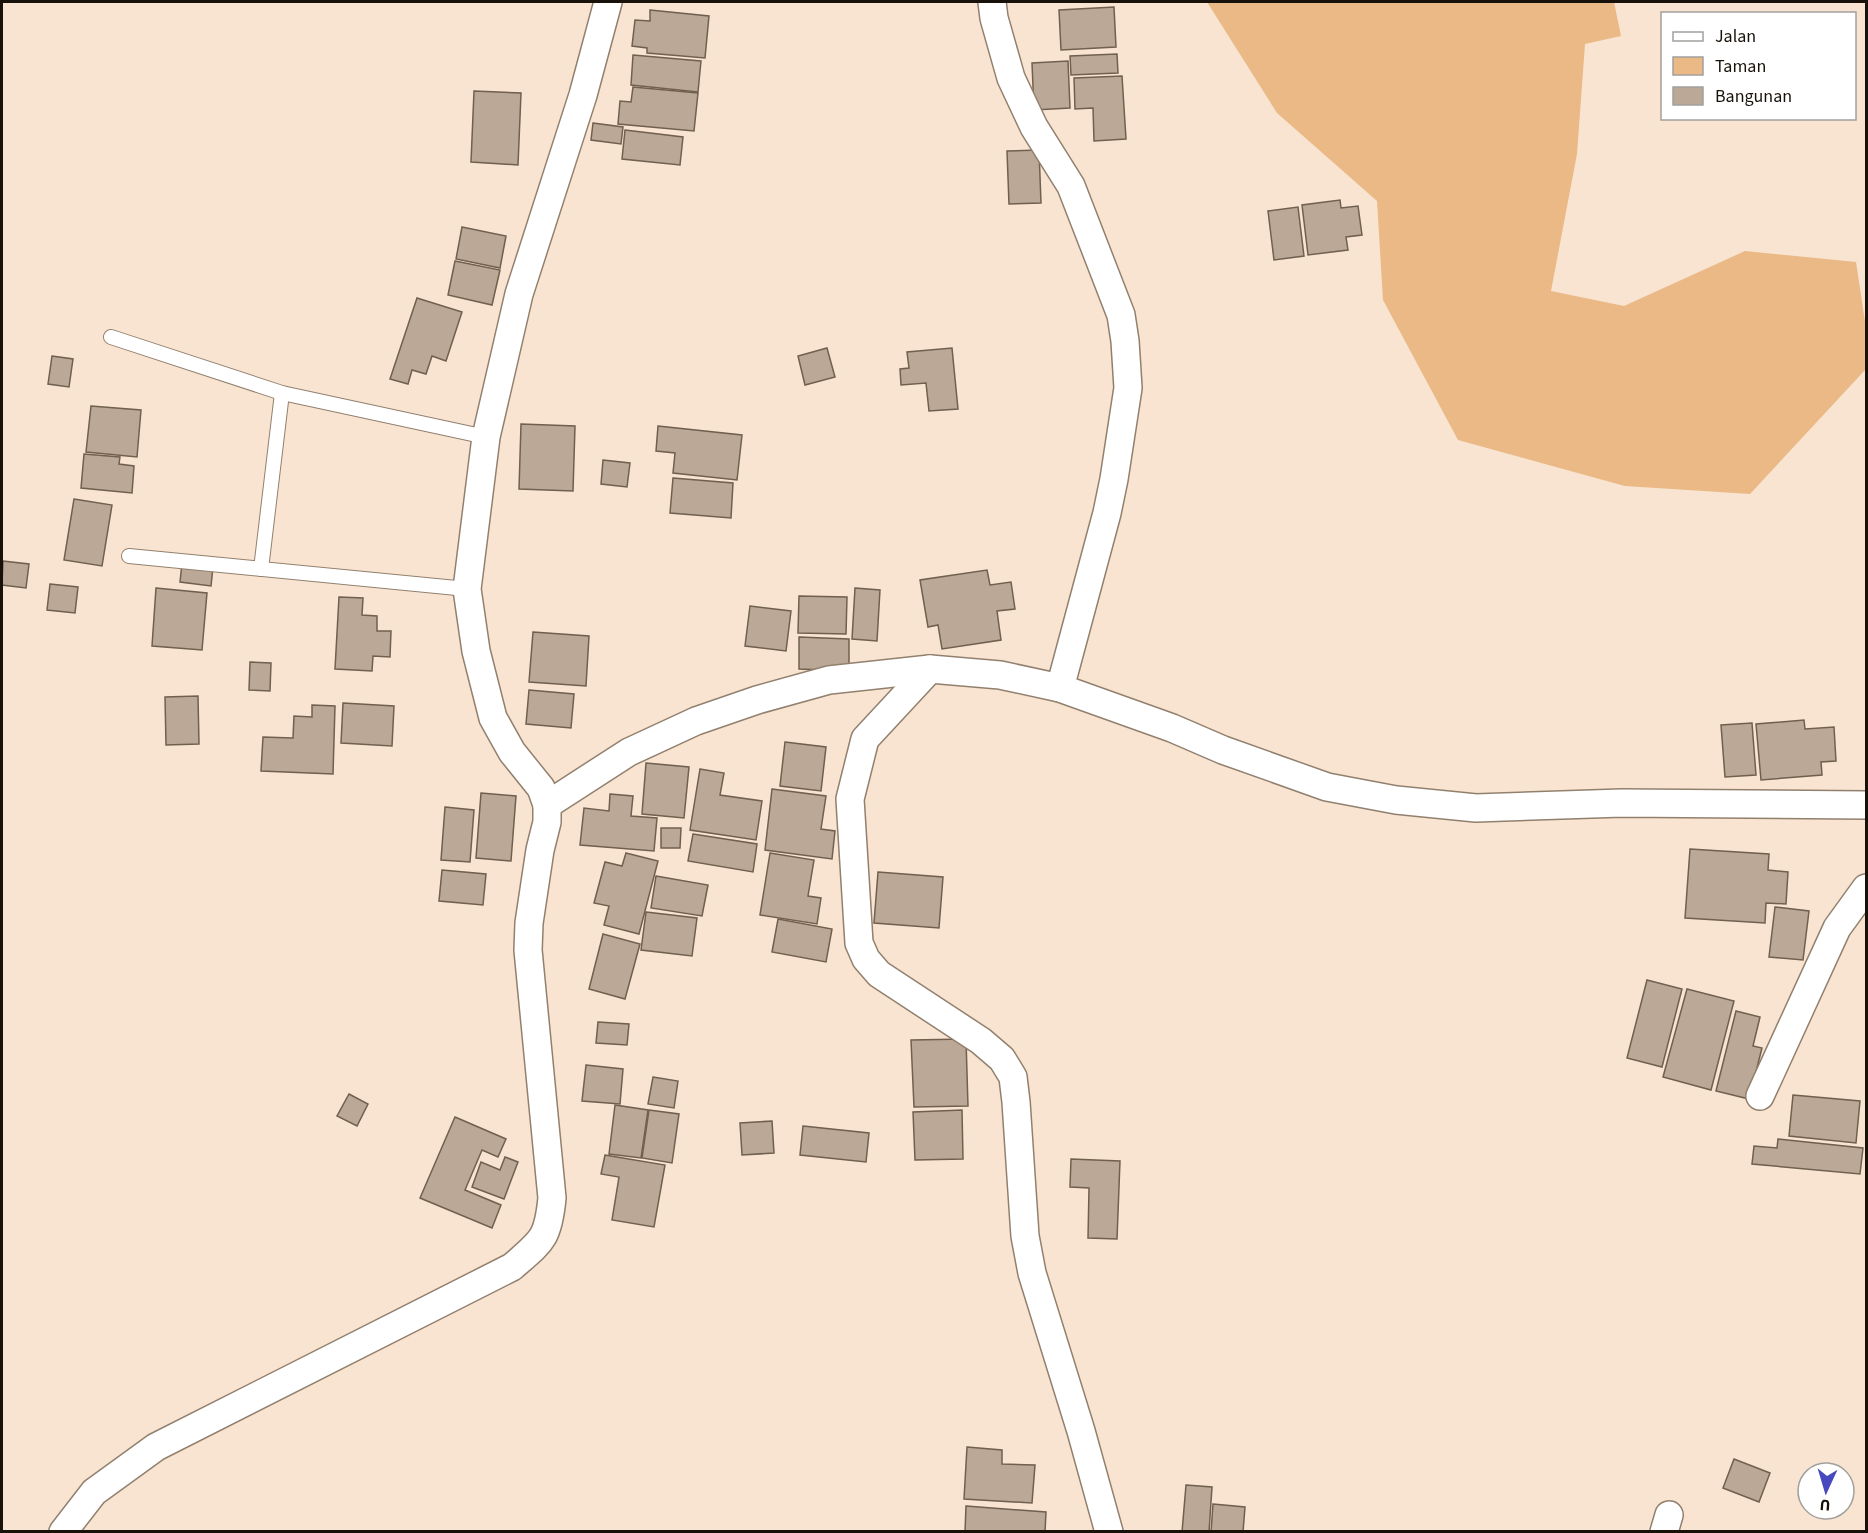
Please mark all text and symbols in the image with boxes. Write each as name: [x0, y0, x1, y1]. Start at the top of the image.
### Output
legend: [1661, 12, 1856, 120]
text: Jalan: [1715, 24, 1756, 49]
text: Taman: [1715, 54, 1766, 79]
text: Bangunan: [1715, 84, 1792, 109]
north arrow: [1796, 1461, 1856, 1521]
text: U: [1819, 1494, 1831, 1516]

